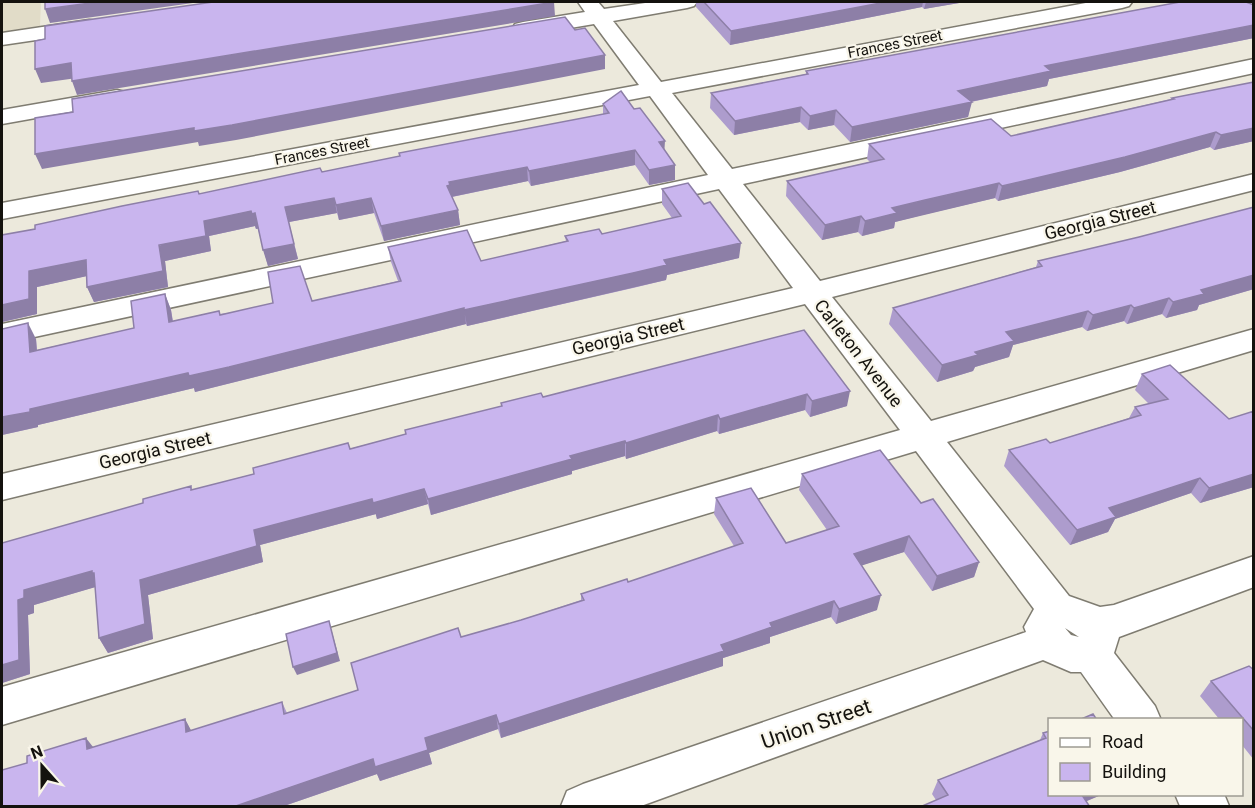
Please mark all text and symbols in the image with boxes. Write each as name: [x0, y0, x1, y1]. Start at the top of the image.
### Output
street label: Frances Street: [846, 26, 944, 62]
street label: Frances Street: [273, 133, 371, 169]
street label: Georgia Street: [1042, 196, 1158, 244]
street label: Carleton Avenue: [810, 295, 908, 411]
street label: Georgia Street: [570, 313, 686, 359]
street label: Georgia Street: [97, 427, 213, 473]
street label: Union Street: [758, 694, 874, 754]
legend: [1048, 718, 1243, 796]
text: Road: [1102, 731, 1143, 752]
north arrow: [12, 736, 72, 796]
text: N: [28, 742, 45, 763]
text: Building: [1102, 761, 1166, 782]

